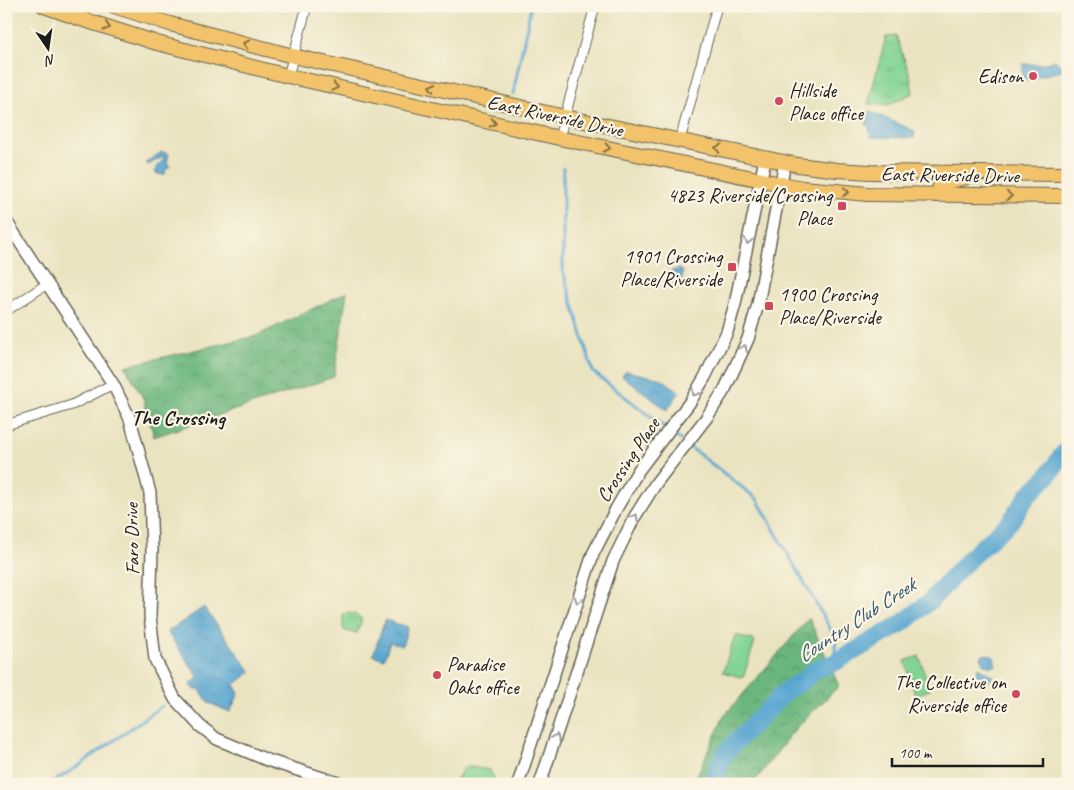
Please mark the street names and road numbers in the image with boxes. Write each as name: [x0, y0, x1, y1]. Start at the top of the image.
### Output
street label: East Riverside Drive: [485, 89, 627, 143]
street label: East Riverside Drive: [881, 161, 1021, 189]
street label: Crossing Place: [591, 412, 666, 507]
street label: Faro Drive: [119, 501, 145, 575]

